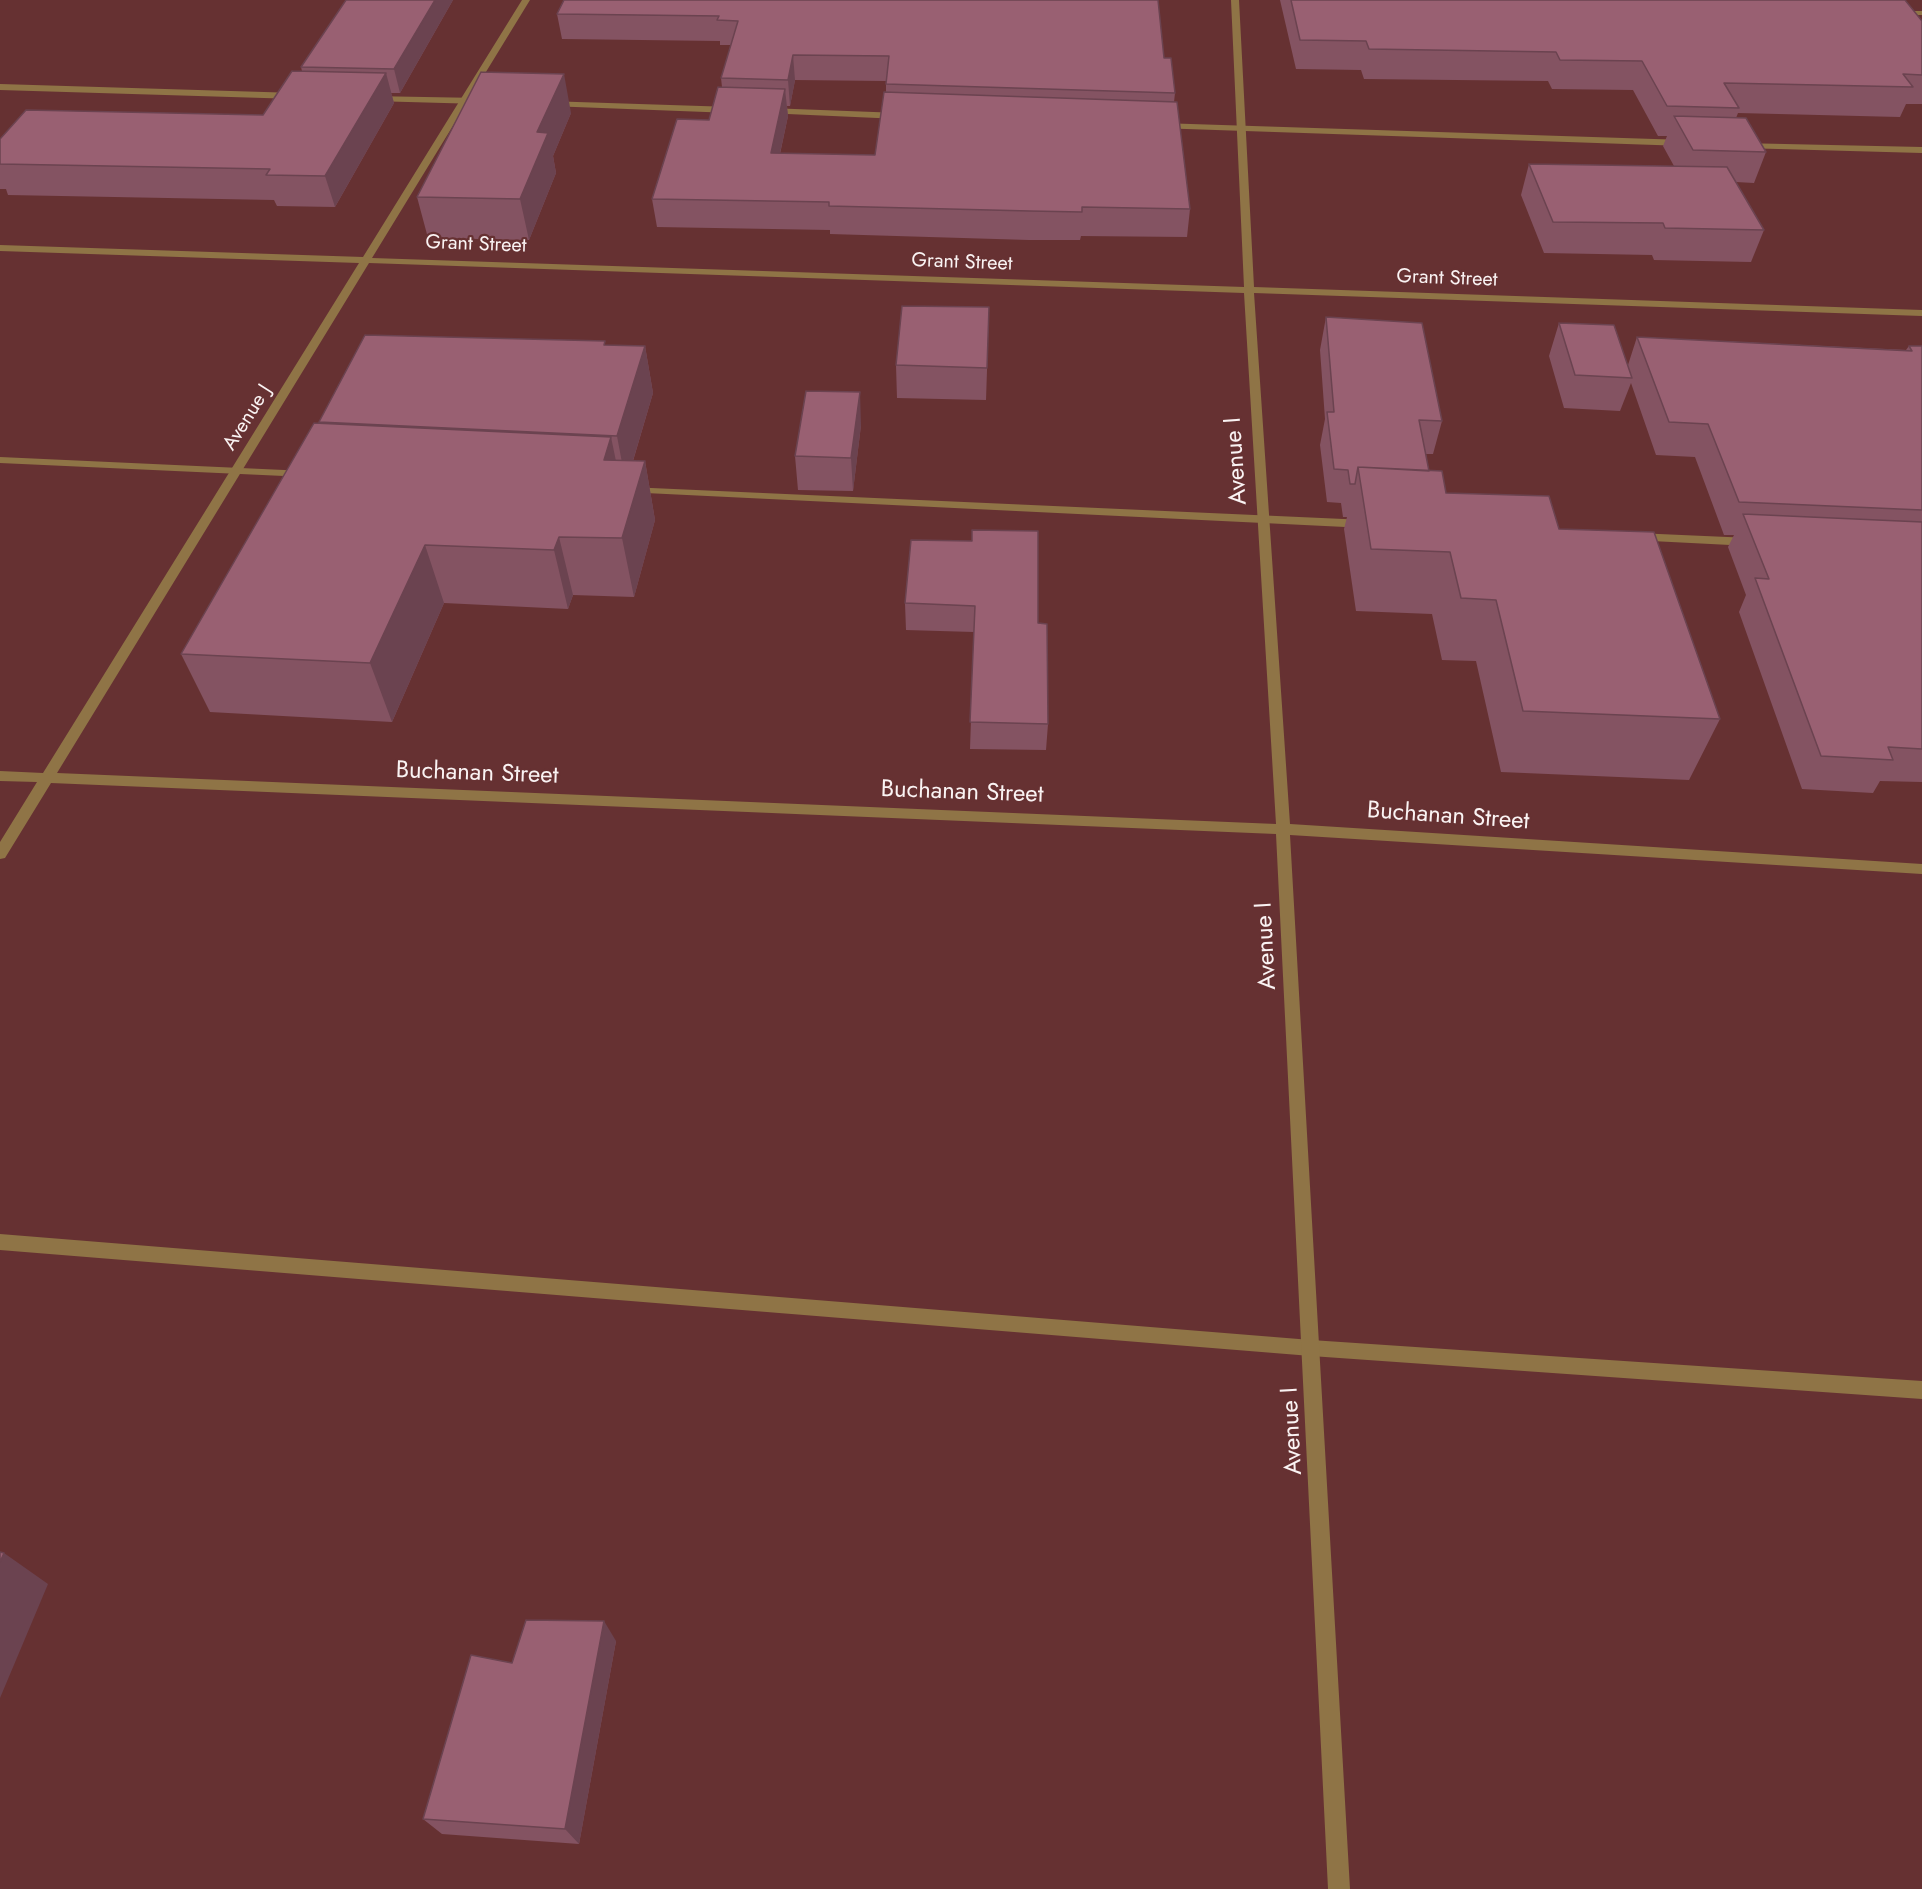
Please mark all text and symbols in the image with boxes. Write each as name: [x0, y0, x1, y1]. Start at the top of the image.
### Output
street label: Grant Street: [425, 231, 527, 259]
street label: Grant Street: [911, 249, 1013, 277]
street label: Grant Street: [1396, 265, 1498, 293]
street label: Avenue J: [218, 381, 278, 455]
street label: Avenue I: [1220, 416, 1254, 506]
street label: Buchanan Street: [395, 757, 559, 791]
street label: Buchanan Street: [880, 776, 1044, 810]
street label: Buchanan Street: [1366, 797, 1530, 837]
street label: Avenue I: [1250, 901, 1284, 991]
street label: Avenue I: [1276, 1386, 1310, 1476]

